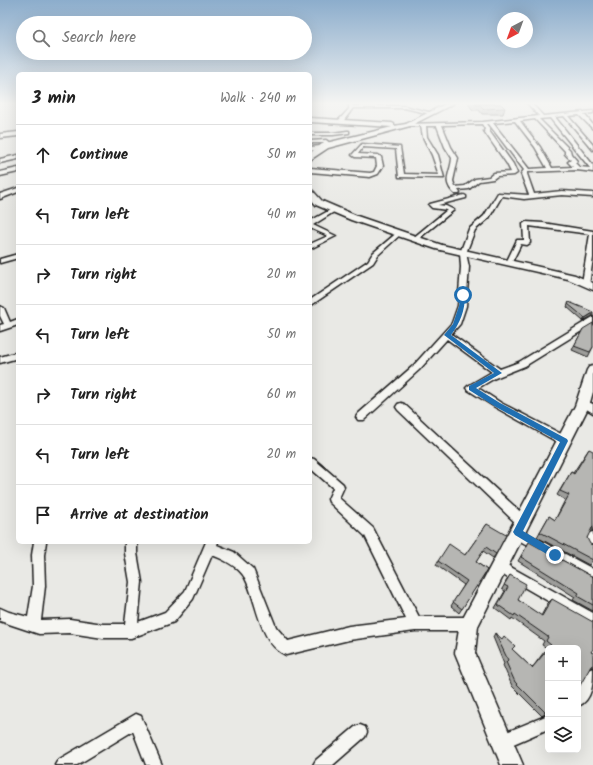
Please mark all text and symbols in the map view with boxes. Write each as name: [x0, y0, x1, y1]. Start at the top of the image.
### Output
north arrow: [497, 12, 533, 48]
search box: [16, 16, 312, 60]
text: Search here: [62, 26, 136, 50]
icon: search: [30, 27, 52, 49]
text: 3 min: [32, 85, 76, 112]
text: Walk · 240 m: [220, 88, 296, 109]
text: Continue: [70, 143, 128, 167]
icon: ahead: [32, 144, 54, 166]
text: 50 m: [267, 144, 296, 165]
text: Turn left: [70, 203, 130, 227]
icon: left: [32, 204, 54, 226]
text: 40 m: [267, 204, 296, 225]
text: Turn right: [70, 263, 137, 287]
icon: right: [32, 264, 54, 286]
text: 20 m: [266, 264, 296, 285]
route start: [454, 286, 472, 304]
text: Turn left: [70, 323, 130, 347]
icon: left: [32, 324, 54, 346]
text: 50 m: [267, 324, 296, 345]
text: Turn right: [70, 383, 137, 407]
icon: right: [32, 384, 54, 406]
text: 60 m: [267, 384, 296, 405]
text: Turn left: [70, 443, 130, 467]
icon: left: [32, 444, 54, 466]
text: 20 m: [266, 444, 296, 465]
text: Arrive at destination: [70, 503, 209, 527]
icon: arrive: [32, 504, 54, 526]
route end: [546, 546, 564, 564]
map controls: [545, 645, 581, 753]
button: +: [545, 645, 581, 681]
button: −: [545, 681, 581, 717]
button: layers: [545, 717, 581, 753]

